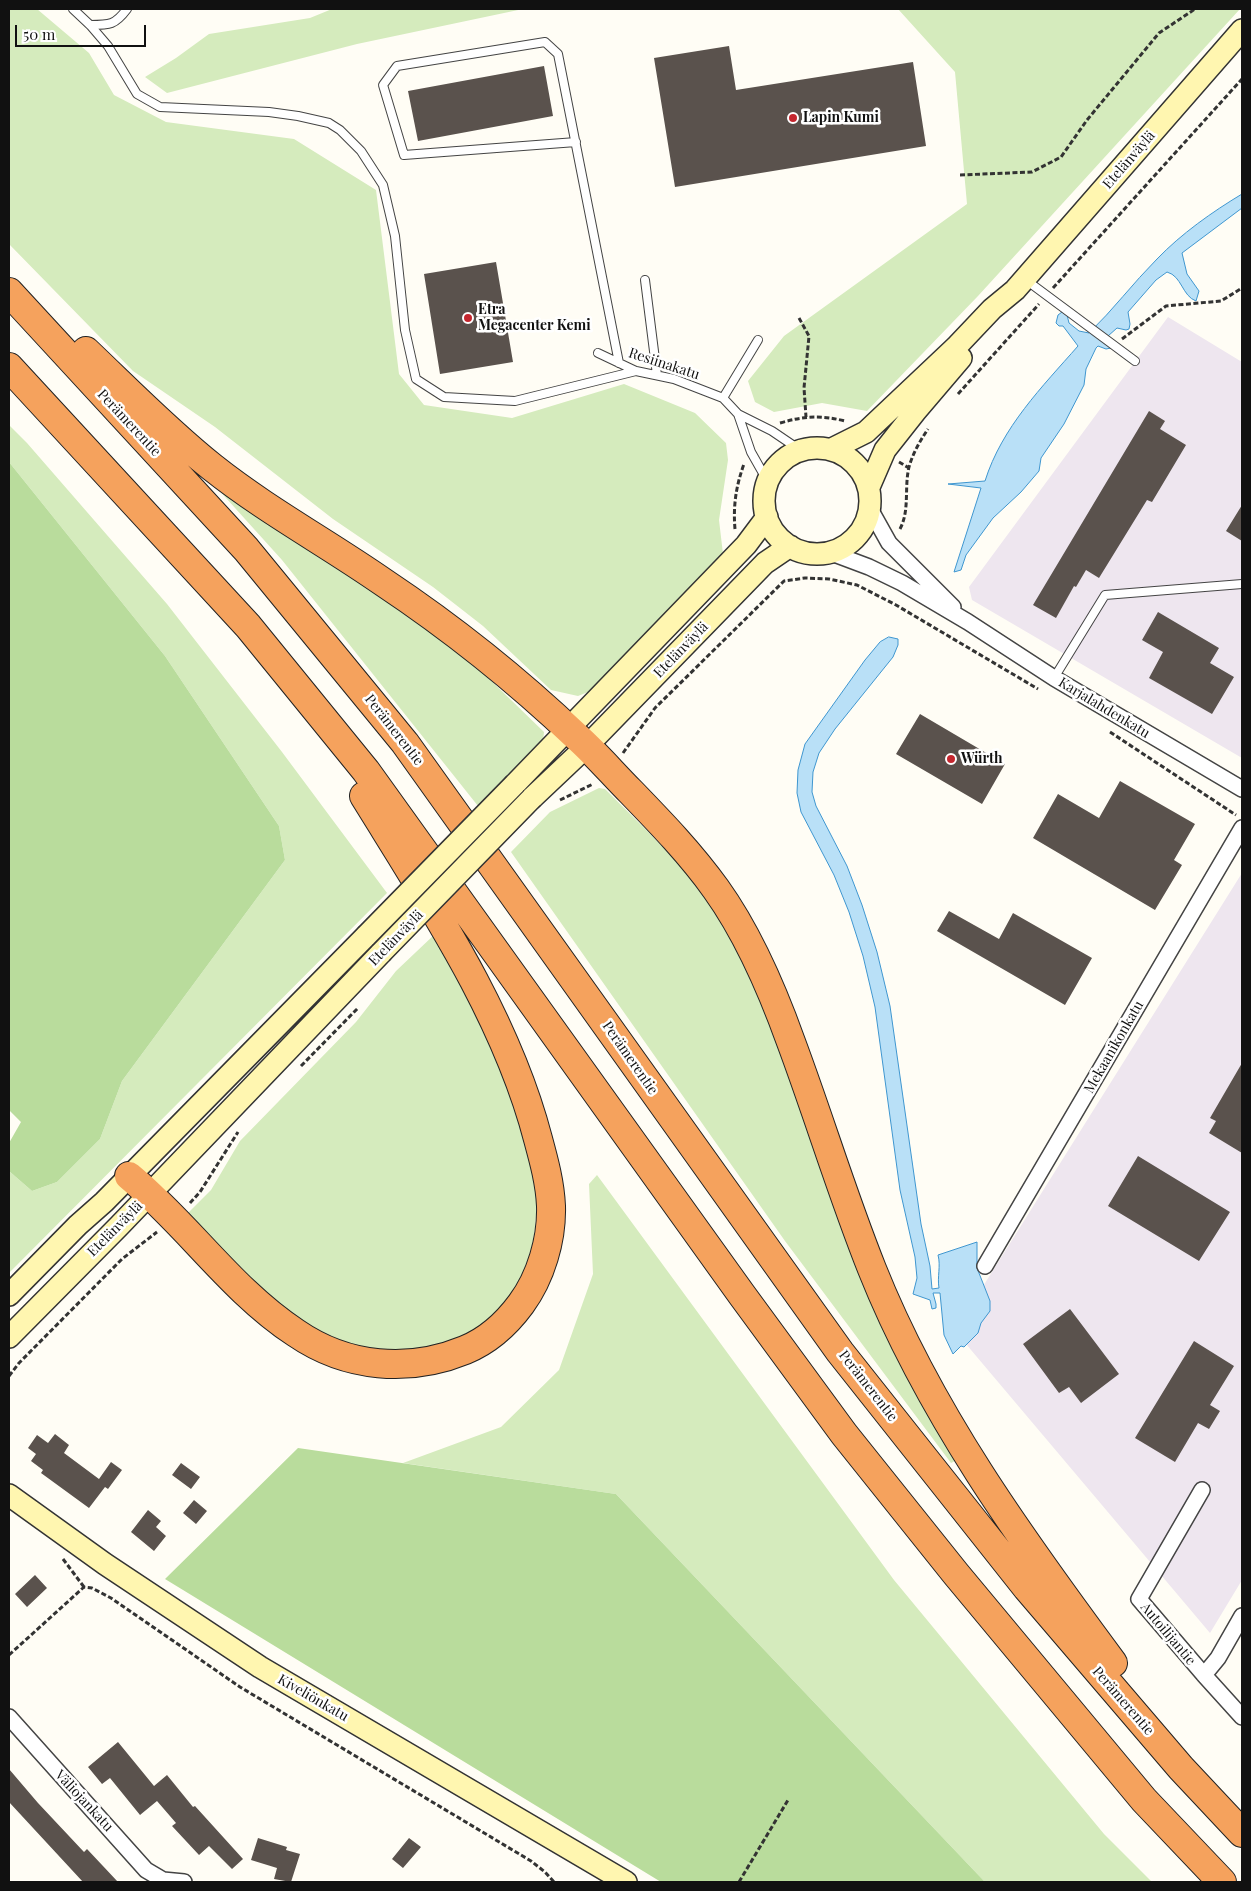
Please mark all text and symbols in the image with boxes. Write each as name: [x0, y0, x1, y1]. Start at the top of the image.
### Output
scale bar: [18, 15, 149, 47]
text: 50 m: [23, 24, 55, 44]
place label: Lapin Kumi: [803, 110, 879, 126]
marker: Lapin Kumi: [787, 112, 799, 124]
street label: Etelänväylä: [1099, 128, 1159, 192]
place label: Etra Megacenter Kemi: [478, 302, 591, 334]
marker: Etra Megacenter Kemi: [462, 312, 474, 324]
street label: Resiinakatu: [626, 345, 702, 383]
street label: Perämerentie: [94, 386, 164, 460]
street label: Etelänväylä: [650, 619, 712, 681]
street label: Karjalahdenkatu: [1055, 674, 1153, 742]
street label: Perämerentie: [361, 691, 427, 769]
place label: Würth: [961, 751, 1002, 767]
marker: Würth: [945, 753, 957, 765]
street label: Etelänväylä: [365, 907, 427, 969]
street label: Mekaanikonkatu: [1081, 998, 1147, 1096]
street label: Perämerentie: [599, 1018, 661, 1098]
street label: Etelänväylä: [84, 1198, 146, 1260]
street label: Perämerentie: [835, 1347, 901, 1425]
street label: Autoilijantie: [1137, 1599, 1199, 1669]
street label: Perämerentie: [1089, 1663, 1157, 1739]
street label: Kiveliönkatu: [275, 1671, 351, 1725]
street label: Väliojankatu: [51, 1767, 117, 1835]

